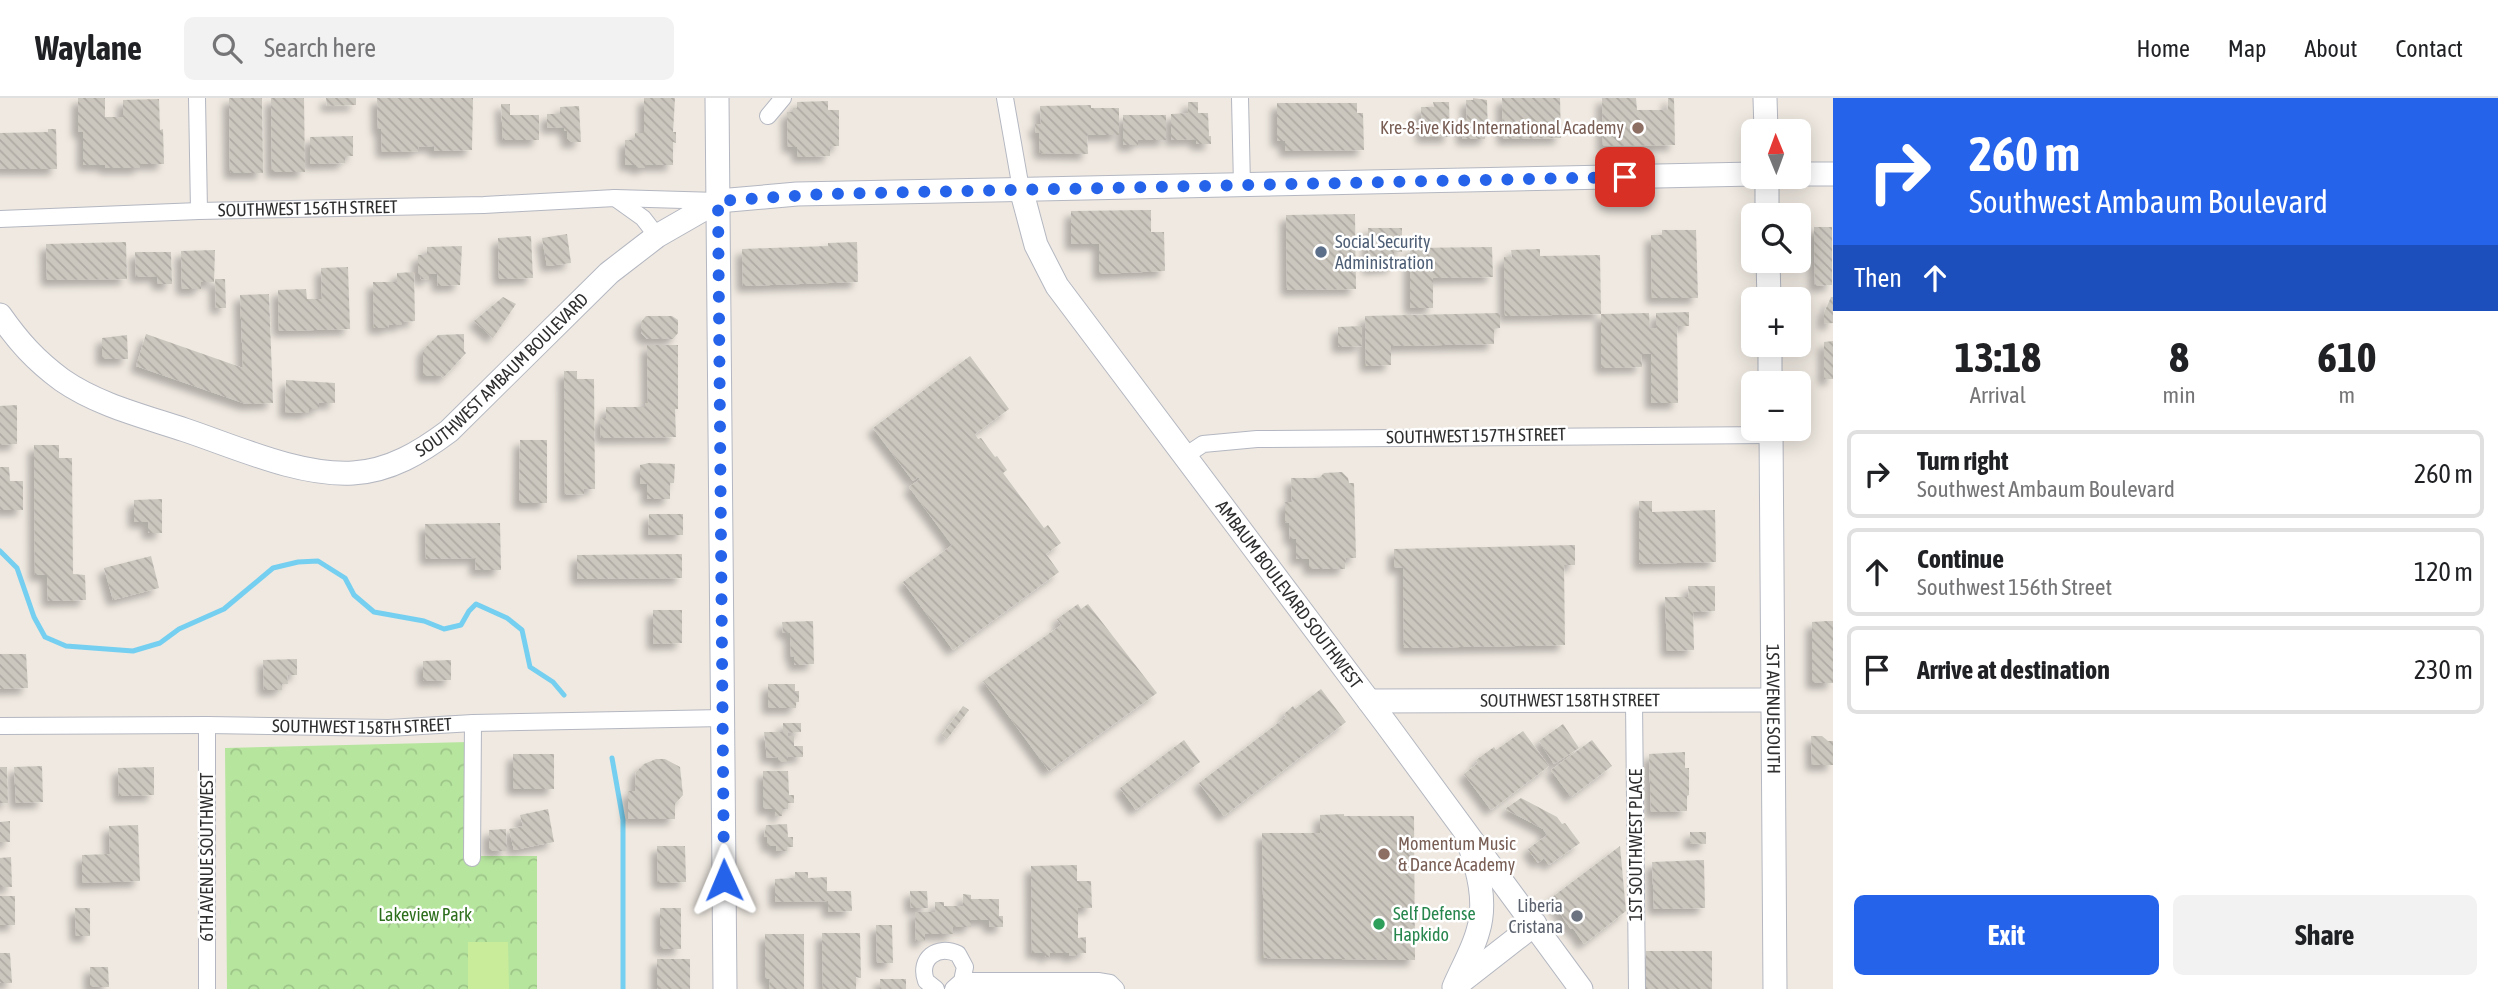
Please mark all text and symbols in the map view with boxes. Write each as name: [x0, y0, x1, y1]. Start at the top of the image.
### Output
search box: [184, 17, 674, 80]
text: Waylane: [35, 29, 142, 67]
icon: search: [208, 29, 246, 67]
text: Search here: [264, 33, 376, 63]
text: Home: [2136, 35, 2190, 62]
text: Map: [2228, 35, 2266, 62]
text: About: [2304, 35, 2357, 62]
text: Contact: [2395, 35, 2463, 62]
place label: Kre-8-ive Kids International Academy: [1380, 117, 1624, 138]
north arrow: [1741, 119, 1811, 189]
map controls: [1741, 119, 1811, 441]
marker: Kre-8-ive Kids International Academy: [1630, 120, 1646, 136]
text: 260 m: [1969, 125, 2080, 181]
icon: right: [1854, 126, 1945, 217]
pin: [1595, 147, 1655, 207]
icon: arrive: [1606, 158, 1644, 196]
text: Southwest Ambaum Boulevard: [1969, 183, 2328, 220]
street label: SOUTHWEST 156TH STREET: [218, 196, 398, 221]
button: search: [1741, 203, 1811, 273]
place label: Social Security Administration: [1335, 231, 1434, 273]
marker: Social Security Administration: [1313, 244, 1329, 260]
icon: ahead: [1916, 259, 1954, 297]
text: Then: [1854, 263, 1902, 293]
button: +: [1741, 287, 1811, 357]
street label: SOUTHWEST AMBAUM BOULEVARD: [412, 289, 592, 461]
text: 13:18: [1955, 333, 2041, 381]
text: 8: [2169, 333, 2189, 381]
text: 610: [2317, 333, 2376, 381]
button: −: [1741, 371, 1811, 441]
text: Arrival: [1970, 382, 2026, 408]
text: min: [2163, 382, 2196, 408]
text: m: [2339, 382, 2355, 408]
street label: SOUTHWEST 157TH STREET: [1386, 423, 1566, 448]
text: Turn right: [1917, 446, 2008, 476]
icon: right: [1858, 455, 1896, 493]
text: 260 m: [2414, 459, 2473, 489]
text: Southwest Ambaum Boulevard: [1917, 476, 2175, 502]
street label: AMBAUM BOULEVARD SOUTHWEST: [1212, 496, 1367, 692]
text: Continue: [1917, 544, 2004, 574]
icon: ahead: [1858, 553, 1896, 591]
text: 120 m: [2414, 557, 2473, 587]
text: Southwest 156th Street: [1917, 574, 2112, 600]
street label: 1ST AVENUE SOUTH: [1763, 644, 1784, 774]
icon: arrive: [1858, 651, 1896, 689]
text: Arrive at destination: [1917, 655, 2110, 685]
text: 230 m: [2414, 655, 2473, 685]
street label: SOUTHWEST 158TH STREET: [1480, 689, 1660, 711]
street label: SOUTHWEST 158TH STREET: [272, 713, 452, 738]
street label: 1ST SOUTHWEST PLACE: [1625, 768, 1646, 921]
street label: 6TH AVENUE SOUTHWEST: [196, 772, 217, 941]
place label: Momentum Music & Dance Academy: [1398, 833, 1516, 875]
position arrow: [687, 843, 761, 917]
marker: Momentum Music & Dance Academy: [1376, 846, 1392, 862]
place label: Liberia Cristana: [1508, 895, 1563, 937]
button: Exit: [1854, 895, 2159, 975]
button: Share: [2173, 895, 2477, 975]
place label: Self Defense Hapkido: [1393, 903, 1476, 945]
park label: Lakeview Park: [378, 904, 472, 925]
marker: Liberia Cristana: [1569, 908, 1585, 924]
marker: Self Defense Hapkido: [1371, 916, 1387, 932]

